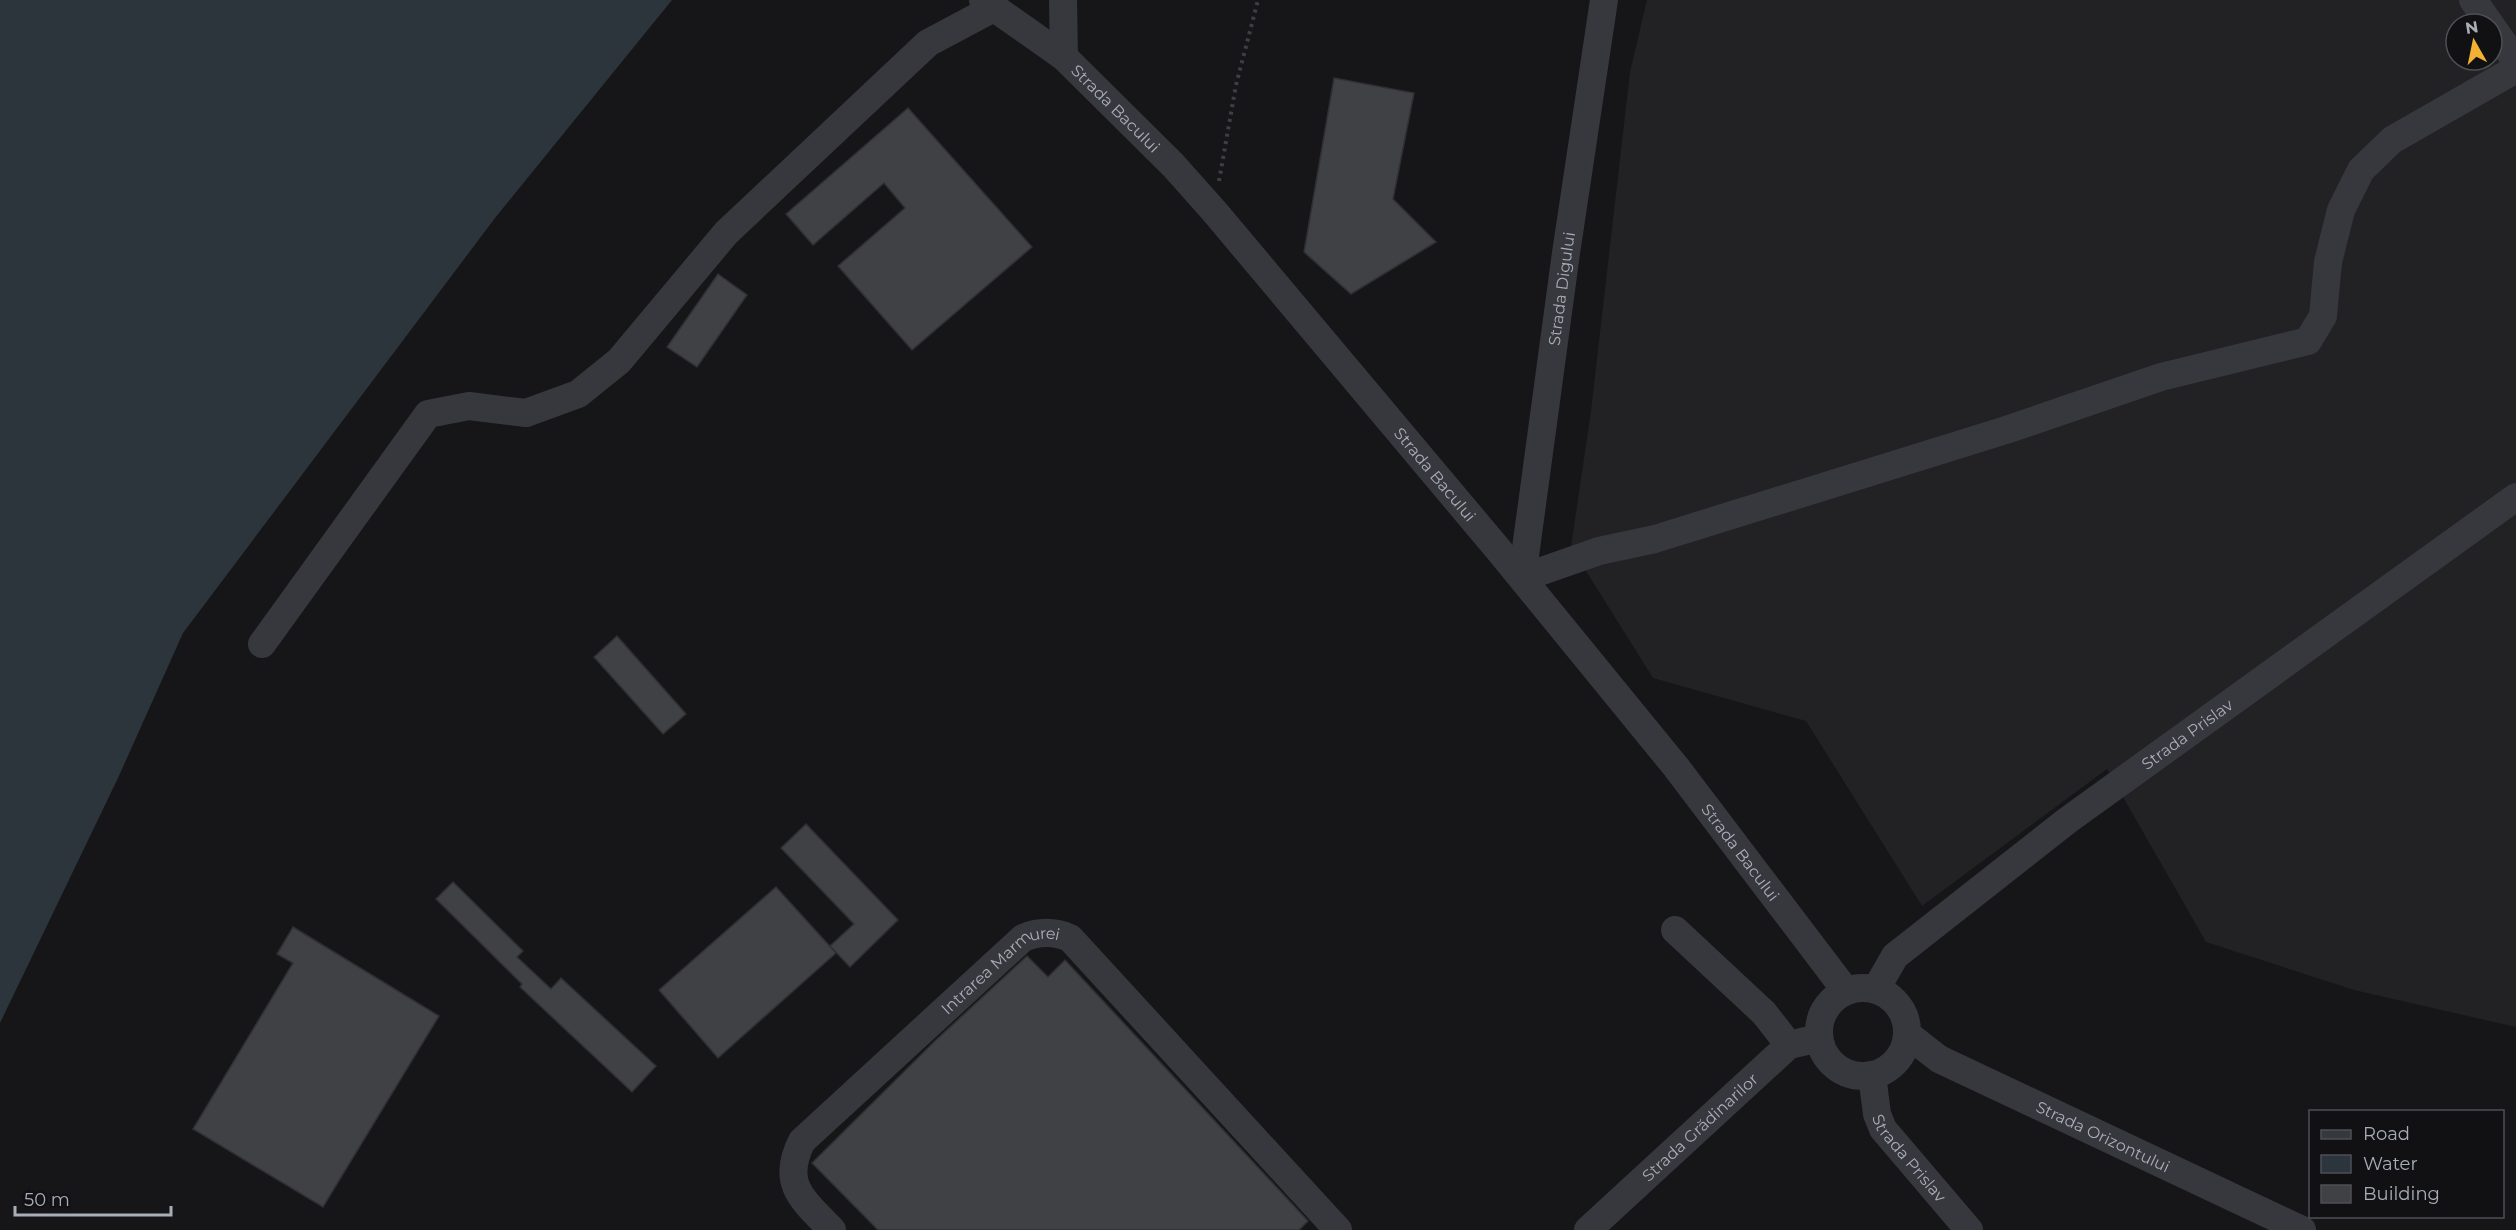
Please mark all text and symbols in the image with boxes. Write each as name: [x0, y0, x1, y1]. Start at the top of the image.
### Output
north arrow: [2444, 12, 2504, 72]
text: N: [2464, 17, 2480, 38]
street label: Strada Bacului: [1068, 61, 1164, 156]
street label: Strada Digului: [1544, 230, 1579, 347]
street label: Strada Bacului: [1390, 424, 1480, 525]
street label: Strada Prislav: [2138, 695, 2237, 773]
street label: Strada Bacului: [1698, 800, 1784, 904]
street label: Intrarea Marmurei: [937, 923, 1062, 1018]
street label: Strada Grădinarilor: [1638, 1069, 1762, 1185]
street label: Strada Orizontului: [2033, 1097, 2173, 1176]
legend: [2309, 1110, 2504, 1218]
street label: Strada Prislav: [1868, 1111, 1950, 1206]
text: Road: [2363, 1123, 2410, 1145]
text: Water: [2363, 1153, 2418, 1175]
scale bar: [15, 1179, 171, 1217]
text: Building: [2363, 1183, 2440, 1205]
text: 50 m: [24, 1189, 70, 1211]

